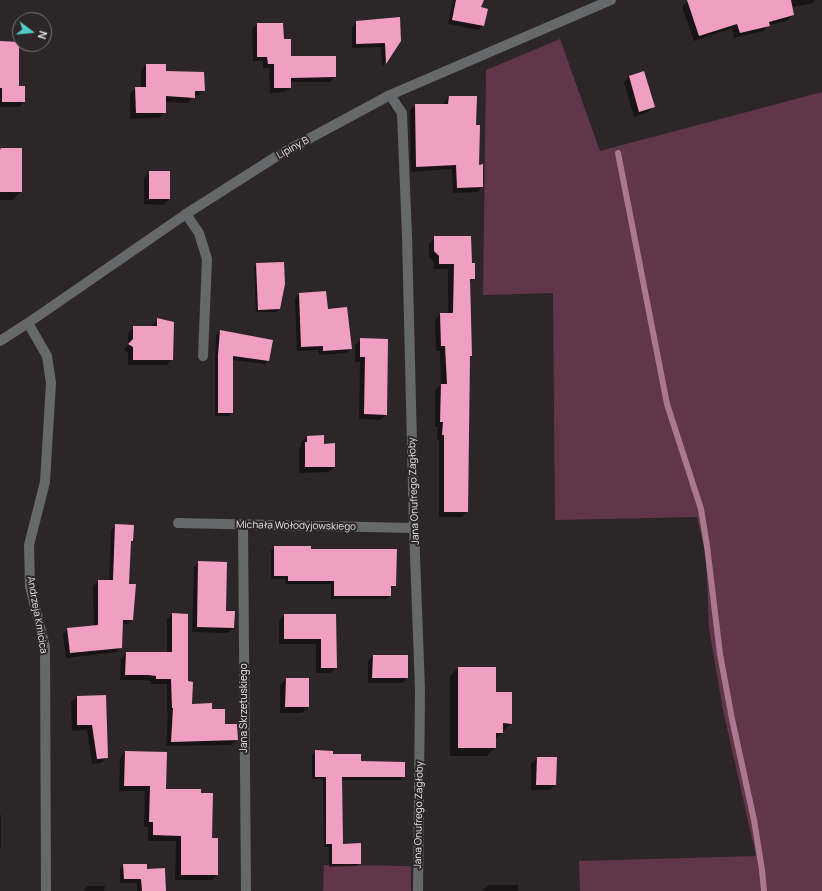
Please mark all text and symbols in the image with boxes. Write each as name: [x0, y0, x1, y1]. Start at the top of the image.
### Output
north arrow: [12, 12, 52, 52]
text: N: [35, 29, 51, 41]
street label: Lipiny B: [275, 134, 311, 162]
street label: Jana Onufrego Zagłoby: [406, 437, 422, 545]
street label: Michała Wołodyjowskiego: [236, 519, 356, 533]
street label: Andrzeja Kmicica: [24, 576, 50, 654]
street label: Jana Skrzetuskiego: [238, 663, 250, 753]
street label: Jana Onufrego Zagłoby: [412, 761, 426, 869]

